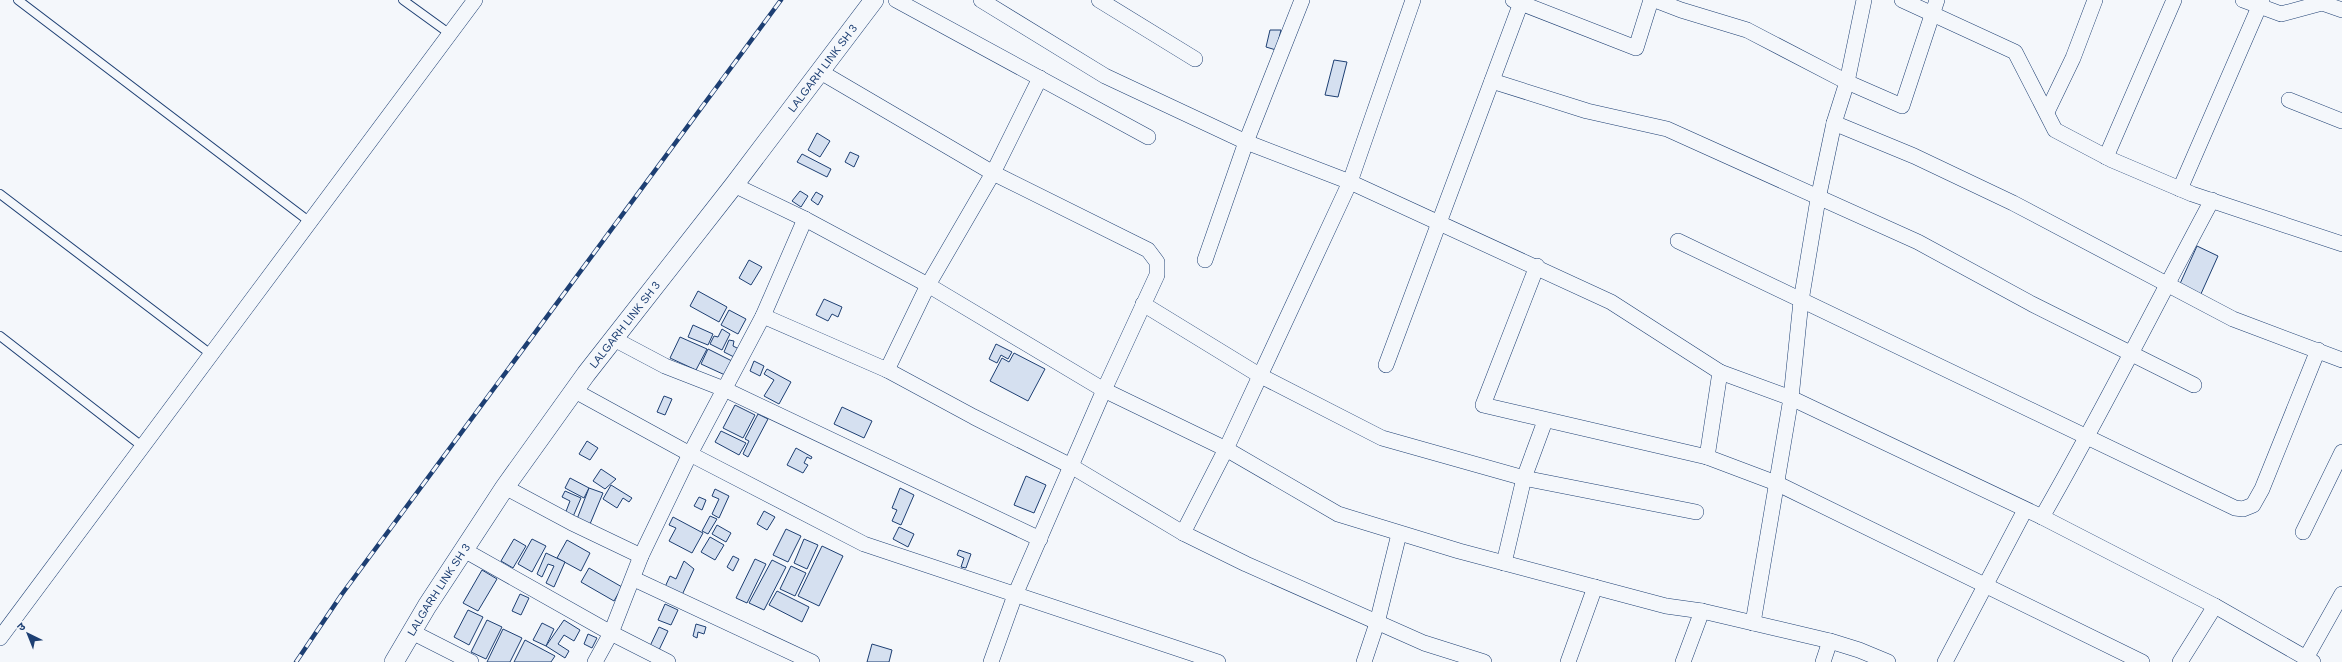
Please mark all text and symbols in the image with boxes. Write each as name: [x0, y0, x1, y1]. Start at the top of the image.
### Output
street label: LALGARH LINK SH 3: [786, 22, 859, 114]
street label: LALGARH LINK SH 3: [587, 279, 662, 370]
street label: LALGARH LINK SH 3: [405, 541, 472, 638]
north arrow: [8, 614, 48, 654]
text: उ: [15, 620, 28, 633]

